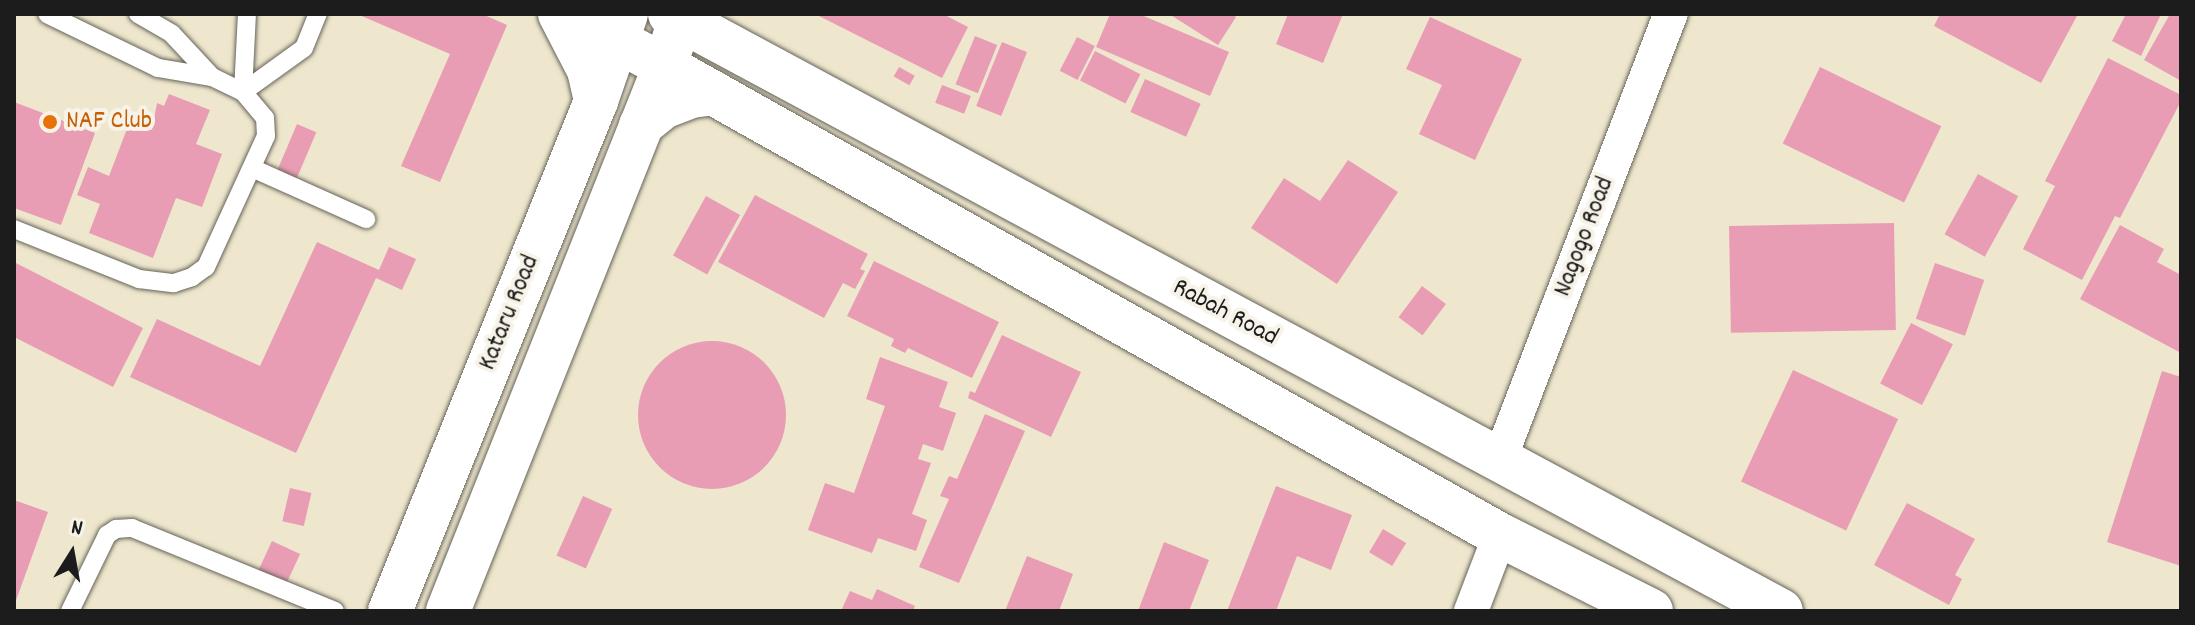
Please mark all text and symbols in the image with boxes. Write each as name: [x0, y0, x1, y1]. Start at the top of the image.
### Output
place label: NAF Club: [66, 106, 152, 138]
marker: NAF Club: [41, 113, 59, 131]
street label: Nagogo Road: [1548, 173, 1622, 301]
street label: Kataru Road: [473, 251, 547, 375]
street label: Rabah Road: [1167, 272, 1283, 354]
north arrow: [32, 513, 112, 593]
text: N: [68, 513, 85, 545]

